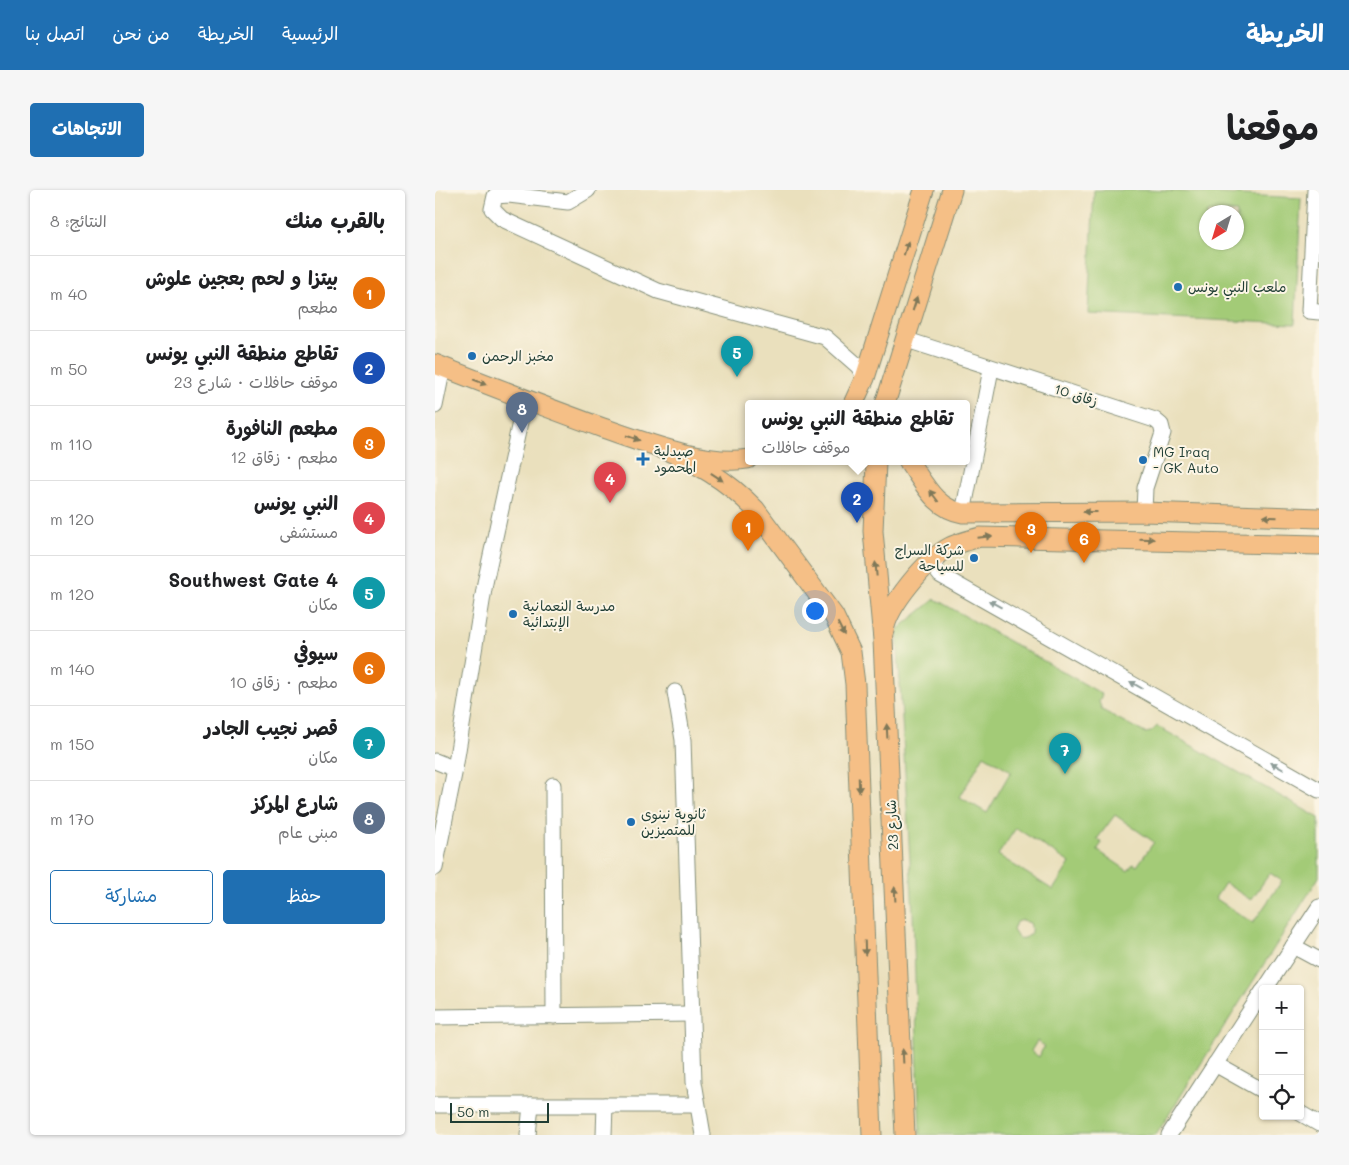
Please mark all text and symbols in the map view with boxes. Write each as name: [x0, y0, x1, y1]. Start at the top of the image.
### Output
text: الخريطة: [1246, 17, 1324, 48]
text: اتصل بنا: [25, 21, 85, 45]
text: من نحن: [113, 21, 170, 45]
text: الخريطة: [198, 21, 254, 45]
text: الرئيسية: [282, 21, 338, 45]
button: الاتجاهات: [30, 103, 144, 157]
text: موقعنا: [1226, 103, 1319, 149]
north arrow: [1199, 205, 1244, 250]
text: بالقرب منك: [285, 206, 385, 233]
text: النتائج: 8: [50, 210, 107, 231]
one-way arrow: [902, 240, 910, 255]
text: بيتزا و لحم بعجين علوش: [146, 265, 338, 290]
place label: ملعب النبي يونس: [1188, 277, 1286, 300]
marker: ملعب النبي يونس: [1172, 281, 1184, 293]
text: 40 m: [50, 283, 87, 304]
text: 1: [365, 283, 373, 304]
text: مطعم: [298, 296, 338, 317]
one-way arrow: [912, 296, 919, 311]
pin: 5: [721, 336, 753, 377]
text: تقاطع منطقة النبي يونس: [146, 340, 338, 365]
place label: مخبز الرحمن: [482, 346, 554, 365]
marker: مخبز الرحمن: [466, 350, 478, 362]
text: 50 m: [50, 358, 87, 379]
text: 2: [365, 358, 373, 379]
text: موقف حافلات · شارع 23: [174, 371, 338, 392]
one-way arrow: [473, 379, 488, 386]
street label: زقاق 10: [1052, 379, 1100, 410]
pin: 8: [506, 392, 538, 433]
popup: [745, 400, 970, 465]
text: تقاطع منطقة النبي يونس: [761, 405, 954, 430]
text: مطعم النافورة: [226, 415, 338, 440]
text: 110 m: [50, 433, 92, 454]
text: 3: [364, 433, 374, 454]
one-way arrow: [626, 435, 641, 443]
text: موقف حافلات: [761, 436, 850, 457]
place label: صيدلية المحمود: [654, 441, 696, 476]
place label: MG Iraq - GK Auto: [1153, 442, 1219, 477]
text: مطعم · زقاق 12: [230, 446, 338, 467]
marker: صيدلية المحمود: [636, 452, 650, 466]
marker: MG Iraq - GK Auto: [1137, 454, 1149, 466]
pin: 4: [594, 462, 626, 503]
one-way arrow: [710, 472, 724, 481]
pin: 2: [841, 482, 873, 523]
text: النبي يونس: [254, 490, 338, 515]
one-way arrow: [928, 490, 939, 503]
text: 120 m: [50, 508, 94, 529]
text: 4: [364, 508, 374, 529]
one-way arrow: [1082, 508, 1098, 516]
pin: 1: [732, 510, 764, 551]
pin: 3: [1015, 512, 1047, 553]
one-way arrow: [1262, 512, 1278, 520]
text: مستشفى: [279, 521, 338, 542]
pin: 6: [1068, 522, 1100, 563]
one-way arrow: [977, 533, 993, 541]
one-way arrow: [1139, 536, 1155, 544]
place label: شركة السراج للسياحة: [895, 540, 964, 575]
marker: شركة السراج للسياحة: [968, 552, 980, 564]
one-way arrow: [872, 561, 880, 577]
text: Southwest Gate 4: [168, 567, 338, 592]
text: 120 m: [50, 583, 94, 604]
text: 5: [364, 583, 374, 604]
text: مكان: [308, 593, 338, 614]
place label: مدرسة النعمانية الإبتدائية: [523, 596, 615, 632]
your location: [802, 598, 828, 624]
one-way arrow: [988, 600, 1001, 609]
marker: مدرسة النعمانية الإبتدائية: [507, 608, 519, 620]
one-way arrow: [837, 622, 845, 636]
text: سيوفي: [294, 640, 338, 665]
text: 140 m: [50, 658, 94, 679]
text: 6: [364, 658, 374, 679]
text: مطعم · زقاق 10: [230, 671, 338, 692]
one-way arrow: [1128, 681, 1143, 689]
text: قصر نجيب الجادر: [204, 715, 338, 740]
one-way arrow: [883, 723, 891, 739]
text: 150 m: [50, 733, 94, 754]
text: 7: [365, 733, 373, 754]
pin: 7: [1049, 733, 1081, 774]
text: مكان: [308, 746, 338, 767]
one-way arrow: [1269, 762, 1284, 770]
one-way arrow: [855, 778, 863, 794]
text: شارع المركز: [252, 790, 338, 815]
street label: شارع 23: [881, 799, 903, 851]
place label: ثانوية نينوى للمتميزين: [641, 804, 706, 839]
text: 170 m: [50, 808, 94, 829]
text: 8: [364, 808, 374, 829]
marker: ثانوية نينوى للمتميزين: [625, 816, 637, 828]
text: مبنى عام: [278, 821, 338, 842]
button: مشاركة: [50, 870, 213, 924]
button: حفظ: [223, 870, 385, 924]
one-way arrow: [891, 886, 899, 902]
one-way arrow: [862, 940, 870, 956]
map controls: [1259, 985, 1304, 1120]
button: +: [1259, 985, 1304, 1030]
button: −: [1259, 1030, 1304, 1075]
one-way arrow: [899, 1048, 907, 1064]
button: locate: [1259, 1075, 1304, 1120]
scale bar: [450, 1100, 549, 1123]
text: 50 m: [457, 1102, 489, 1121]

